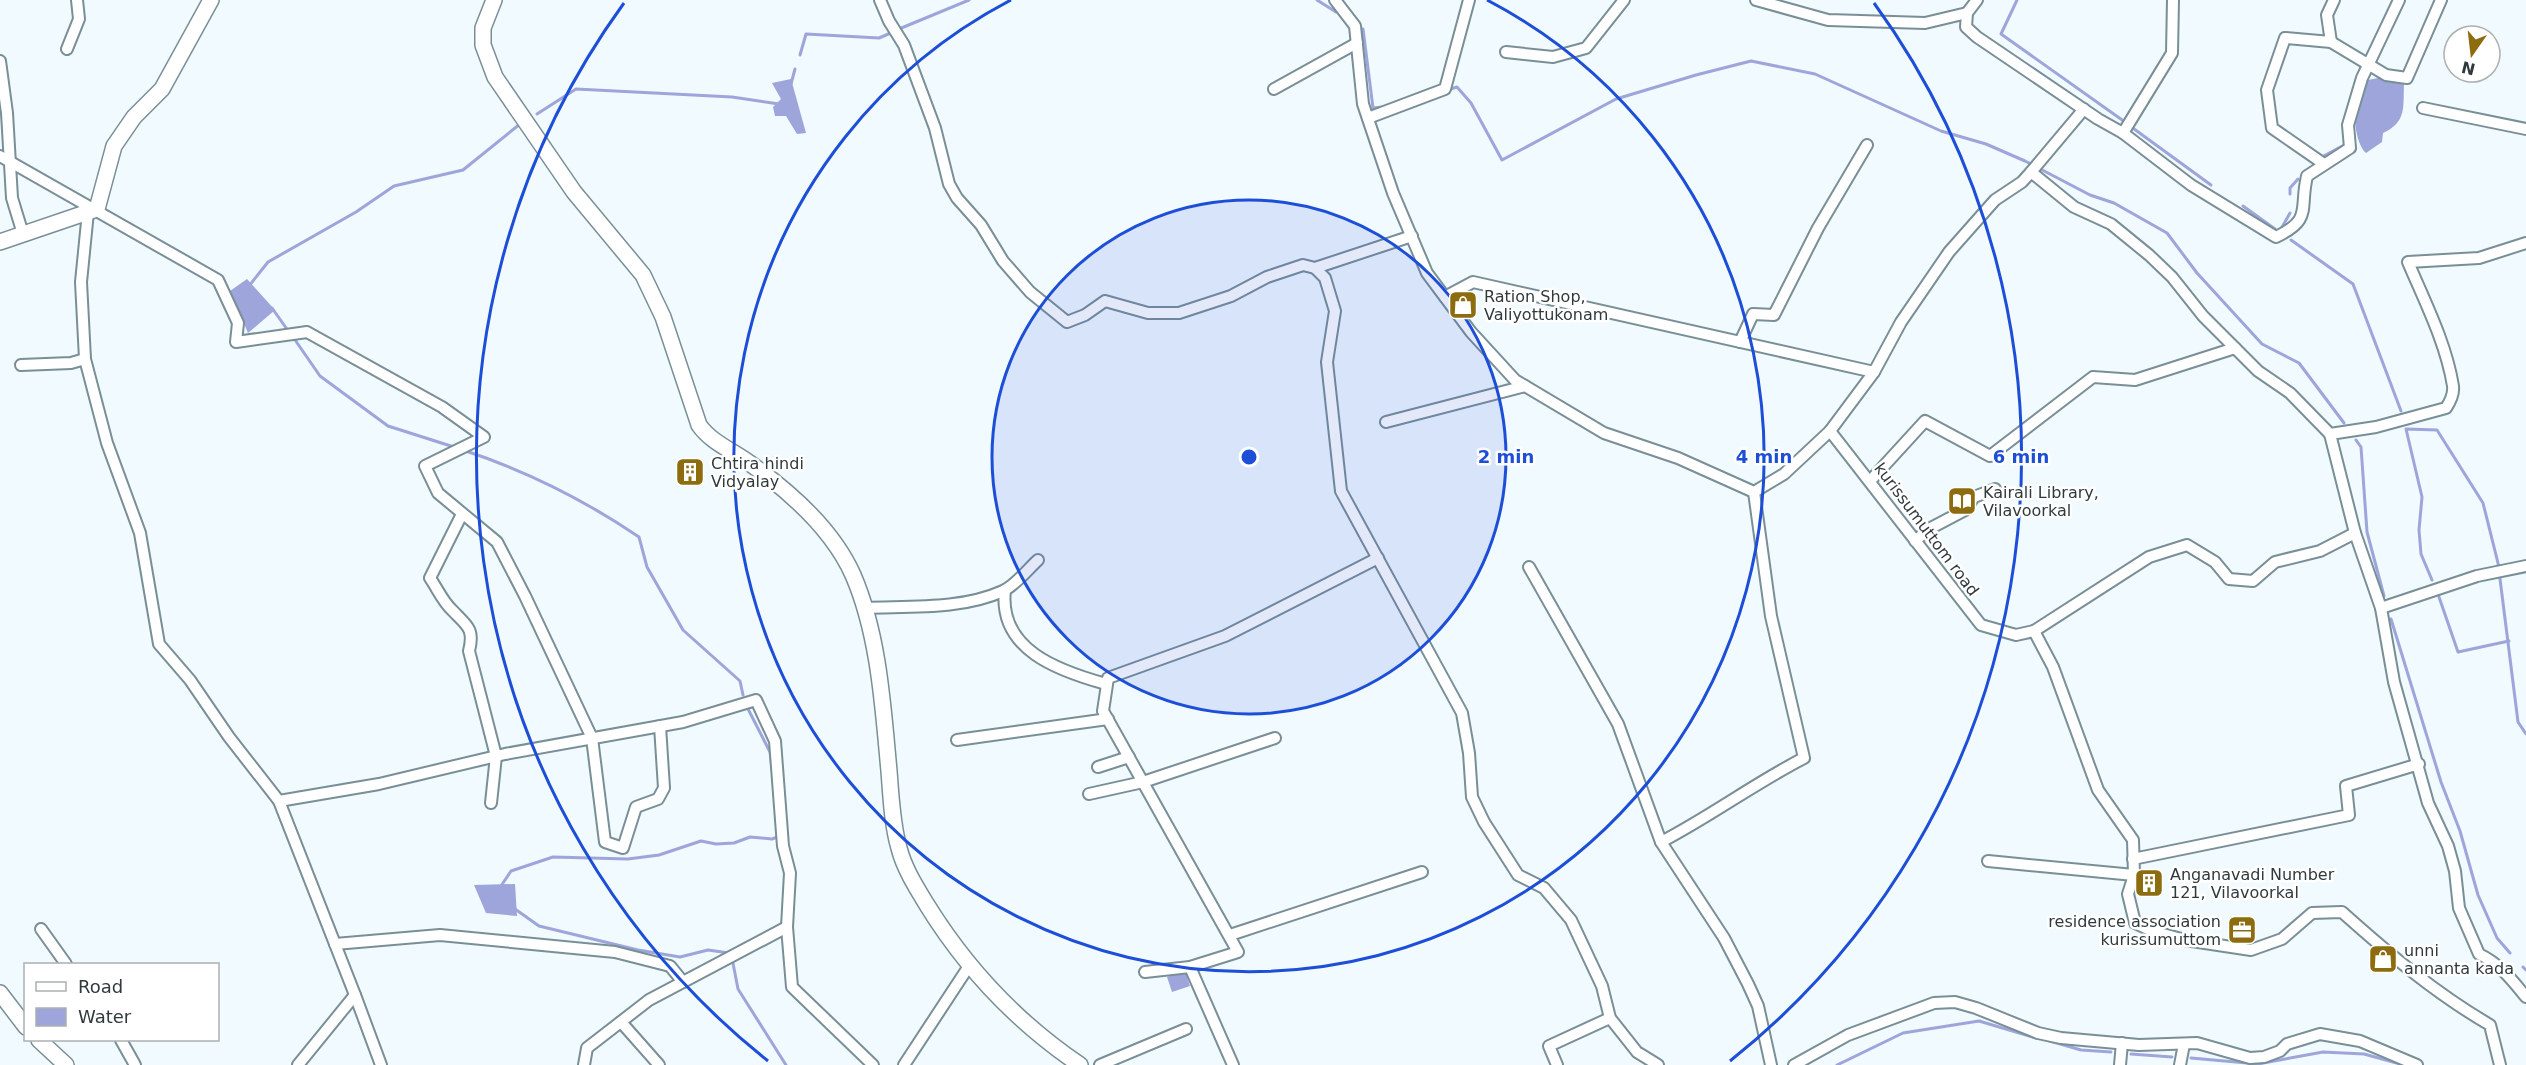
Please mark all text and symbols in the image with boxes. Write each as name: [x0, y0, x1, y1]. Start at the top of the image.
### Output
north arrow: [2442, 24, 2502, 84]
text: N: [2460, 57, 2477, 79]
place label: Ration Shop, Valiyottukonam: [1484, 287, 1608, 324]
shop icon: Ration Shop, Valiyottukonam: [1447, 289, 1479, 321]
text: 2 min: [1478, 446, 1534, 467]
text: 4 min: [1736, 446, 1792, 467]
text: 6 min: [1993, 446, 2049, 467]
centre of rings: [1239, 447, 1259, 467]
place label: Chtira hindi Vidyalay: [711, 454, 804, 491]
building icon: Chtira hindi Vidyalay: [674, 456, 706, 488]
street label: kurissumuttom road: [1870, 459, 1983, 599]
place label: Kairali Library, Vilavoorkal: [1983, 483, 2099, 520]
library icon: Kairali Library, Vilavoorkal: [1946, 485, 1978, 517]
place label: Anganavadi Number 121, Vilavoorkal: [2170, 865, 2335, 902]
building icon: Anganavadi Number 121, Vilavoorkal: [2133, 867, 2165, 899]
place label: residence association kurissumuttom: [2048, 912, 2221, 949]
office icon: residence association kurissumuttom: [2226, 914, 2258, 946]
place label: unni annanta kada: [2404, 941, 2514, 978]
shop icon: unni annanta kada: [2367, 943, 2399, 975]
legend: [24, 963, 219, 1041]
text: Road: [78, 976, 123, 997]
text: Water: [78, 1006, 132, 1027]

